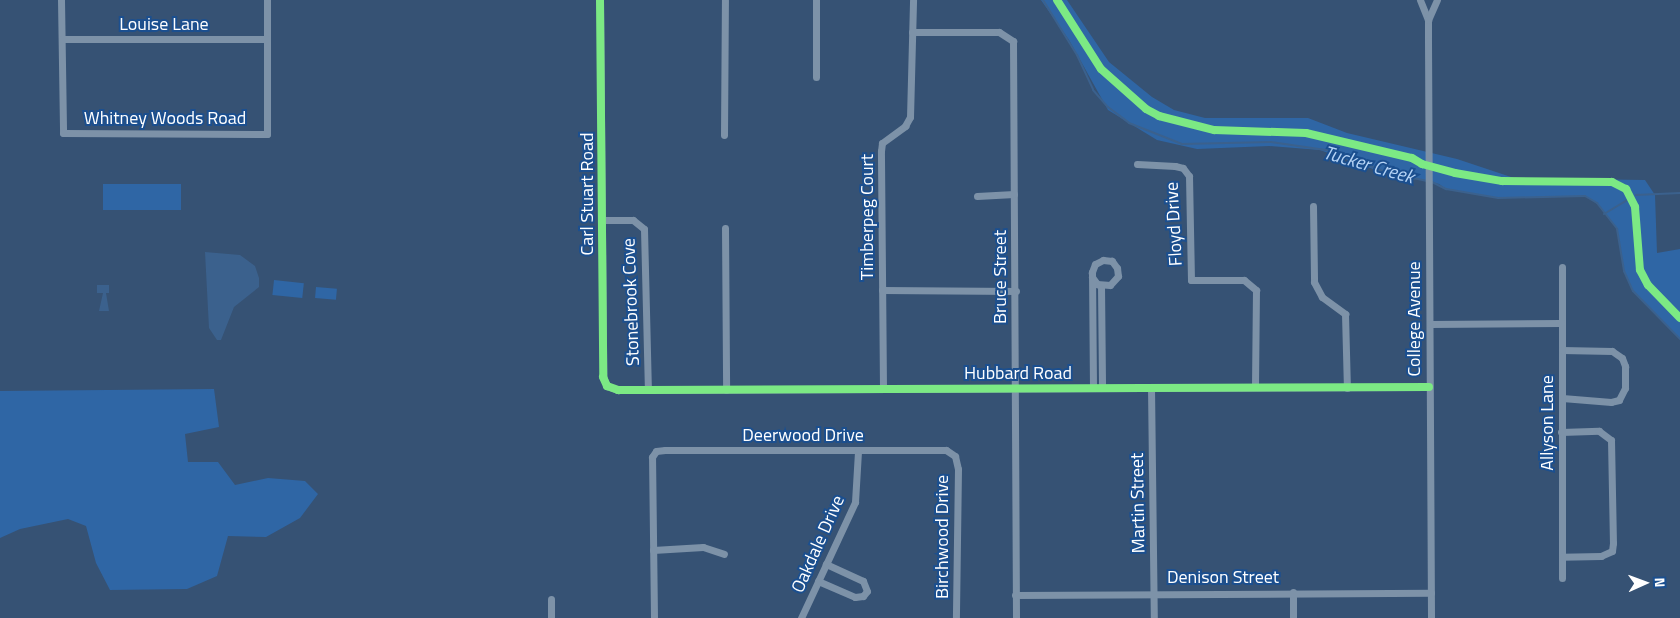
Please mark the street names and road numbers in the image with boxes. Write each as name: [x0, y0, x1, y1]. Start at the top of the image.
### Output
street label: Louise Lane: [119, 13, 209, 35]
street label: Whitney Woods Road: [84, 107, 246, 129]
street label: Carl Stuart Road: [576, 132, 598, 256]
street label: Timberpeg Court: [856, 154, 878, 280]
street label: Floyd Drive: [1161, 181, 1187, 267]
street label: Bruce Street: [989, 230, 1011, 324]
street label: Stonebrook Cove: [618, 238, 644, 366]
street label: College Avenue: [1403, 261, 1425, 377]
street label: Hubbard Road: [964, 362, 1072, 384]
street label: Allyson Lane: [1536, 375, 1558, 471]
street label: Deerwood Drive: [742, 424, 864, 446]
street label: Martin Street: [1126, 452, 1150, 554]
street label: Birchwood Drive: [931, 475, 953, 599]
street label: Oakdale Drive: [787, 492, 849, 596]
street label: Denison Street: [1167, 566, 1279, 588]

